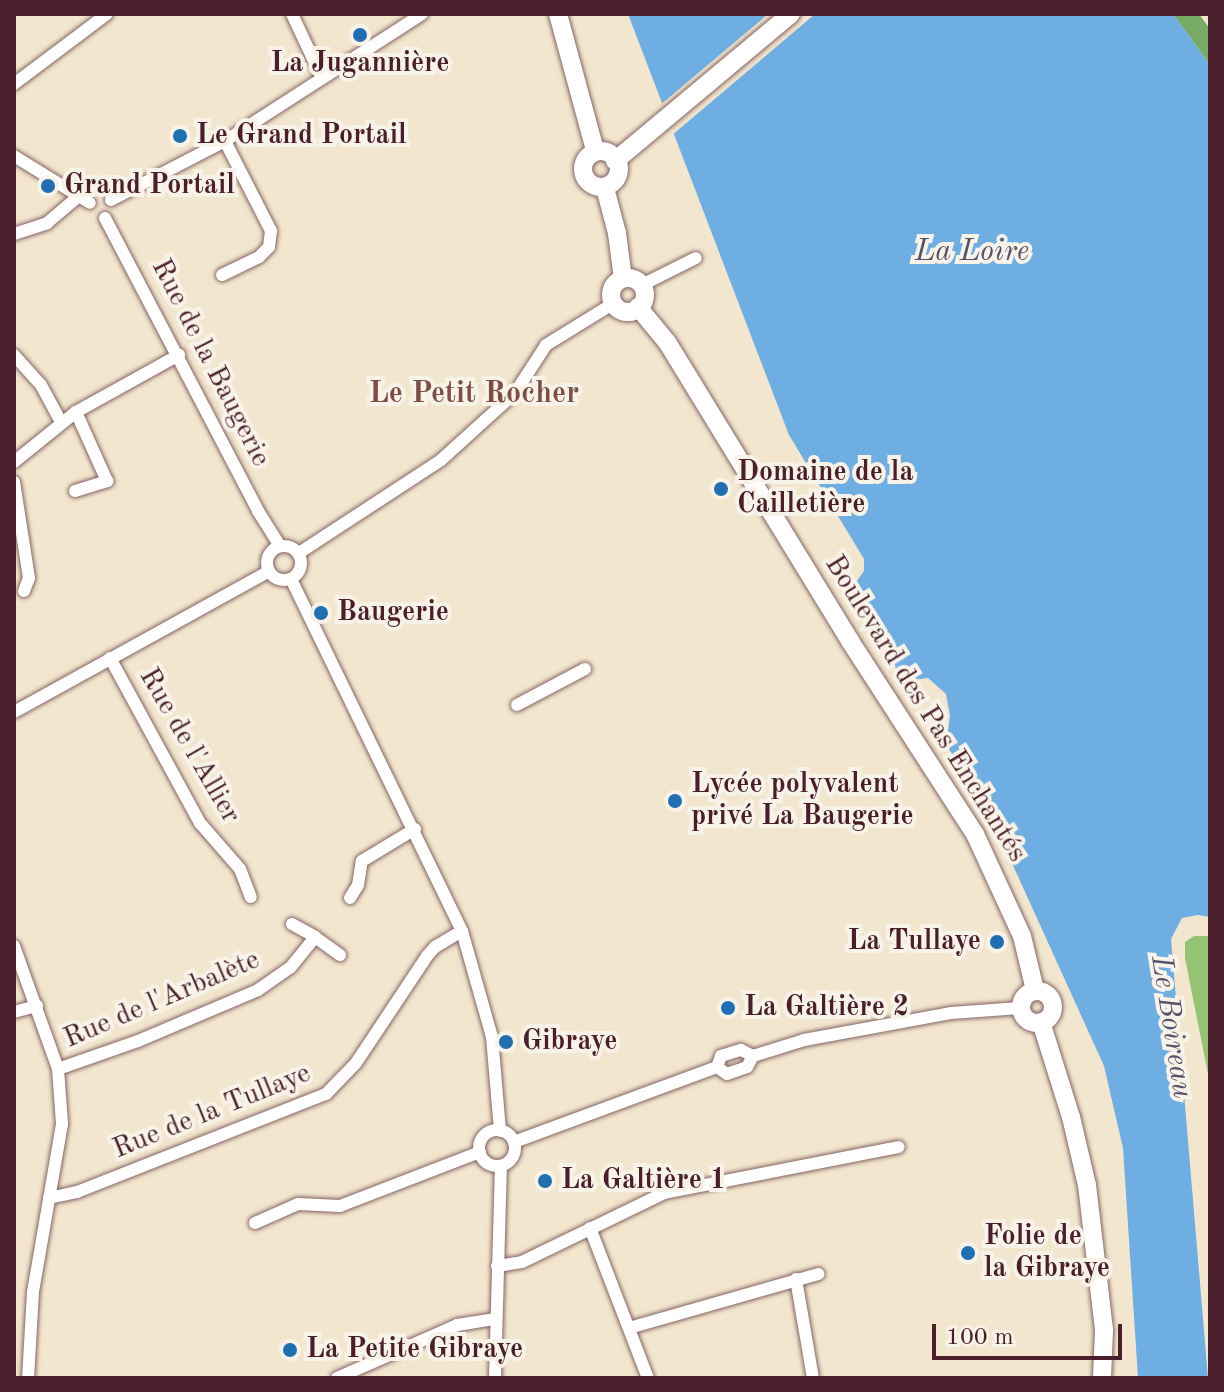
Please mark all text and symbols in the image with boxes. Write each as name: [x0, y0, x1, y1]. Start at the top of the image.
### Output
marker: La Jugannière: [351, 26, 369, 44]
place label: La Jugannière: [270, 47, 450, 81]
place label: Le Grand Portail: [196, 119, 407, 153]
marker: Le Grand Portail: [171, 127, 189, 145]
place label: Grand Portail: [64, 169, 235, 203]
marker: Grand Portail: [39, 177, 57, 195]
water label: La Loire: [915, 234, 1029, 270]
street label: Rue de la Baugerie: [143, 254, 277, 472]
district label: Le Petit Rocher: [369, 376, 579, 412]
place label: Domaine de la Cailletière: [737, 456, 914, 522]
marker: Domaine de la Cailletière: [712, 480, 730, 498]
street label: Boulevard des Pas Enchantés: [817, 550, 1033, 868]
place label: Baugerie: [337, 596, 449, 630]
marker: Baugerie: [312, 604, 330, 622]
street label: Rue de l'Allier: [131, 662, 247, 830]
place label: Lycée polyvalent privé La Baugerie: [691, 768, 914, 834]
marker: Lycée polyvalent privé La Baugerie: [666, 792, 684, 810]
place label: La Tullaye: [847, 925, 981, 959]
marker: La Tullaye: [988, 933, 1006, 951]
street label: Rue de l'Arbalète: [59, 944, 265, 1056]
water label: Le Boireau: [1142, 953, 1200, 1101]
place label: La Galtière 2: [744, 991, 909, 1025]
marker: La Galtière 2: [719, 999, 737, 1017]
place label: Gibraye: [522, 1025, 617, 1059]
marker: Gibraye: [497, 1033, 515, 1051]
street label: Rue de la Tullaye: [108, 1057, 316, 1167]
place label: La Galtière 1: [561, 1164, 726, 1198]
marker: La Galtière 1: [536, 1172, 554, 1190]
place label: Folie de la Gibraye: [984, 1220, 1110, 1286]
marker: Folie de la Gibraye: [959, 1244, 977, 1262]
scale bar: [936, 1308, 1126, 1358]
text: 100 m: [946, 1326, 1014, 1350]
place label: La Petite Gibraye: [306, 1333, 523, 1367]
marker: La Petite Gibraye: [281, 1341, 299, 1359]

